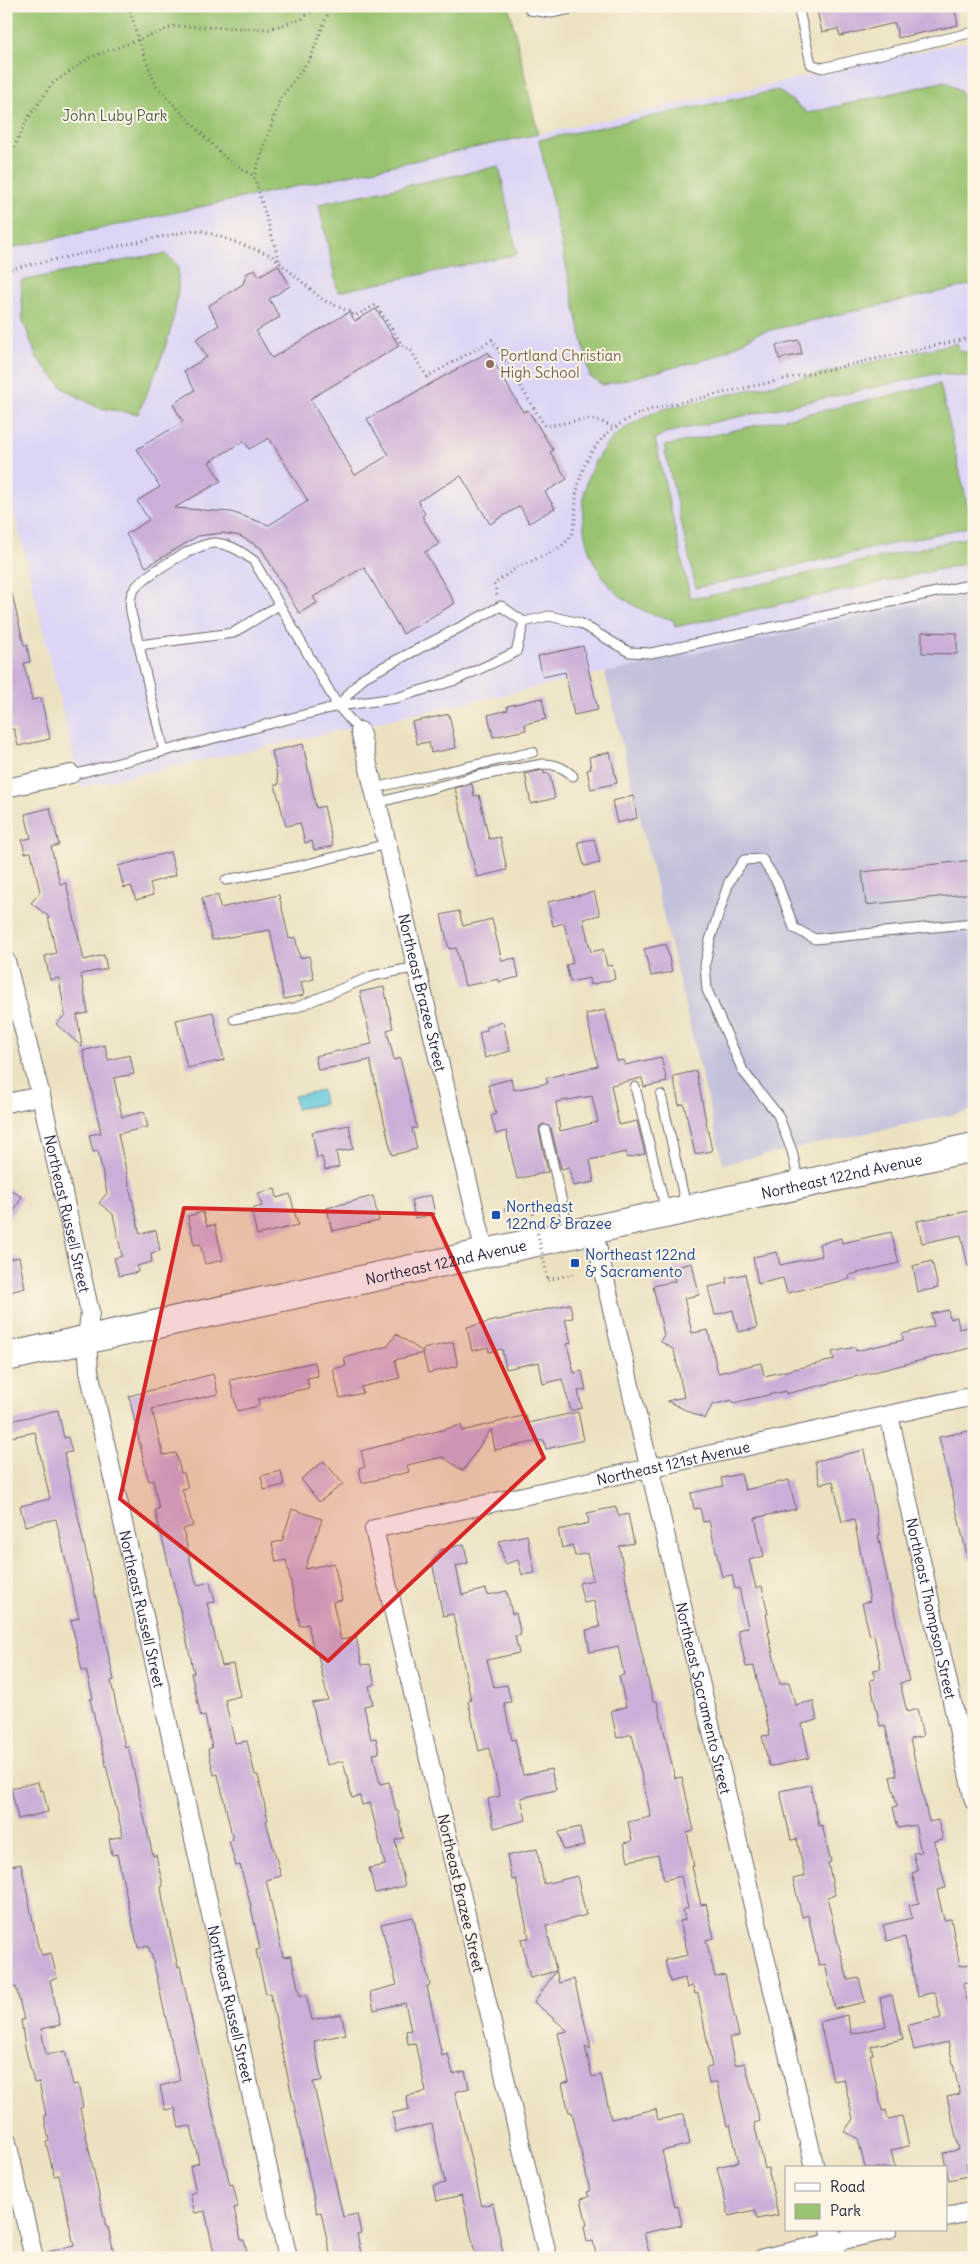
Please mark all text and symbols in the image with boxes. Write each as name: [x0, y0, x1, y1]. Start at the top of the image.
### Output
park label: John Luby Park: [62, 106, 168, 125]
place label: Portland Christian High School: [500, 346, 622, 382]
marker: Portland Christian High School: [484, 358, 496, 370]
street label: Northeast Brazee Street: [395, 912, 451, 1073]
street label: Northeast Russell Street: [41, 1133, 95, 1294]
street label: Northeast 122nd Avenue: [759, 1149, 924, 1202]
place label: Northeast 122nd & Brazee: [506, 1197, 612, 1233]
marker: Northeast 122nd & Brazee: [490, 1209, 502, 1221]
street label: Northeast 122nd Avenue: [363, 1235, 528, 1288]
place label: Northeast 122nd & Sacramento: [585, 1245, 696, 1281]
marker: Northeast 122nd & Sacramento: [569, 1257, 581, 1269]
street label: Northeast 121st Avenue: [595, 1436, 752, 1489]
street label: Northeast Thompson Street: [902, 1516, 961, 1701]
street label: Northeast Russell Street: [115, 1528, 169, 1690]
street label: Northeast Sacramento Street: [672, 1600, 736, 1796]
street label: Northeast Brazee Street: [434, 1812, 488, 1974]
street label: Northeast Russell Street: [204, 1923, 258, 2085]
legend: [785, 2166, 948, 2232]
text: Road: [830, 2177, 865, 2196]
text: Park: [830, 2201, 861, 2220]

